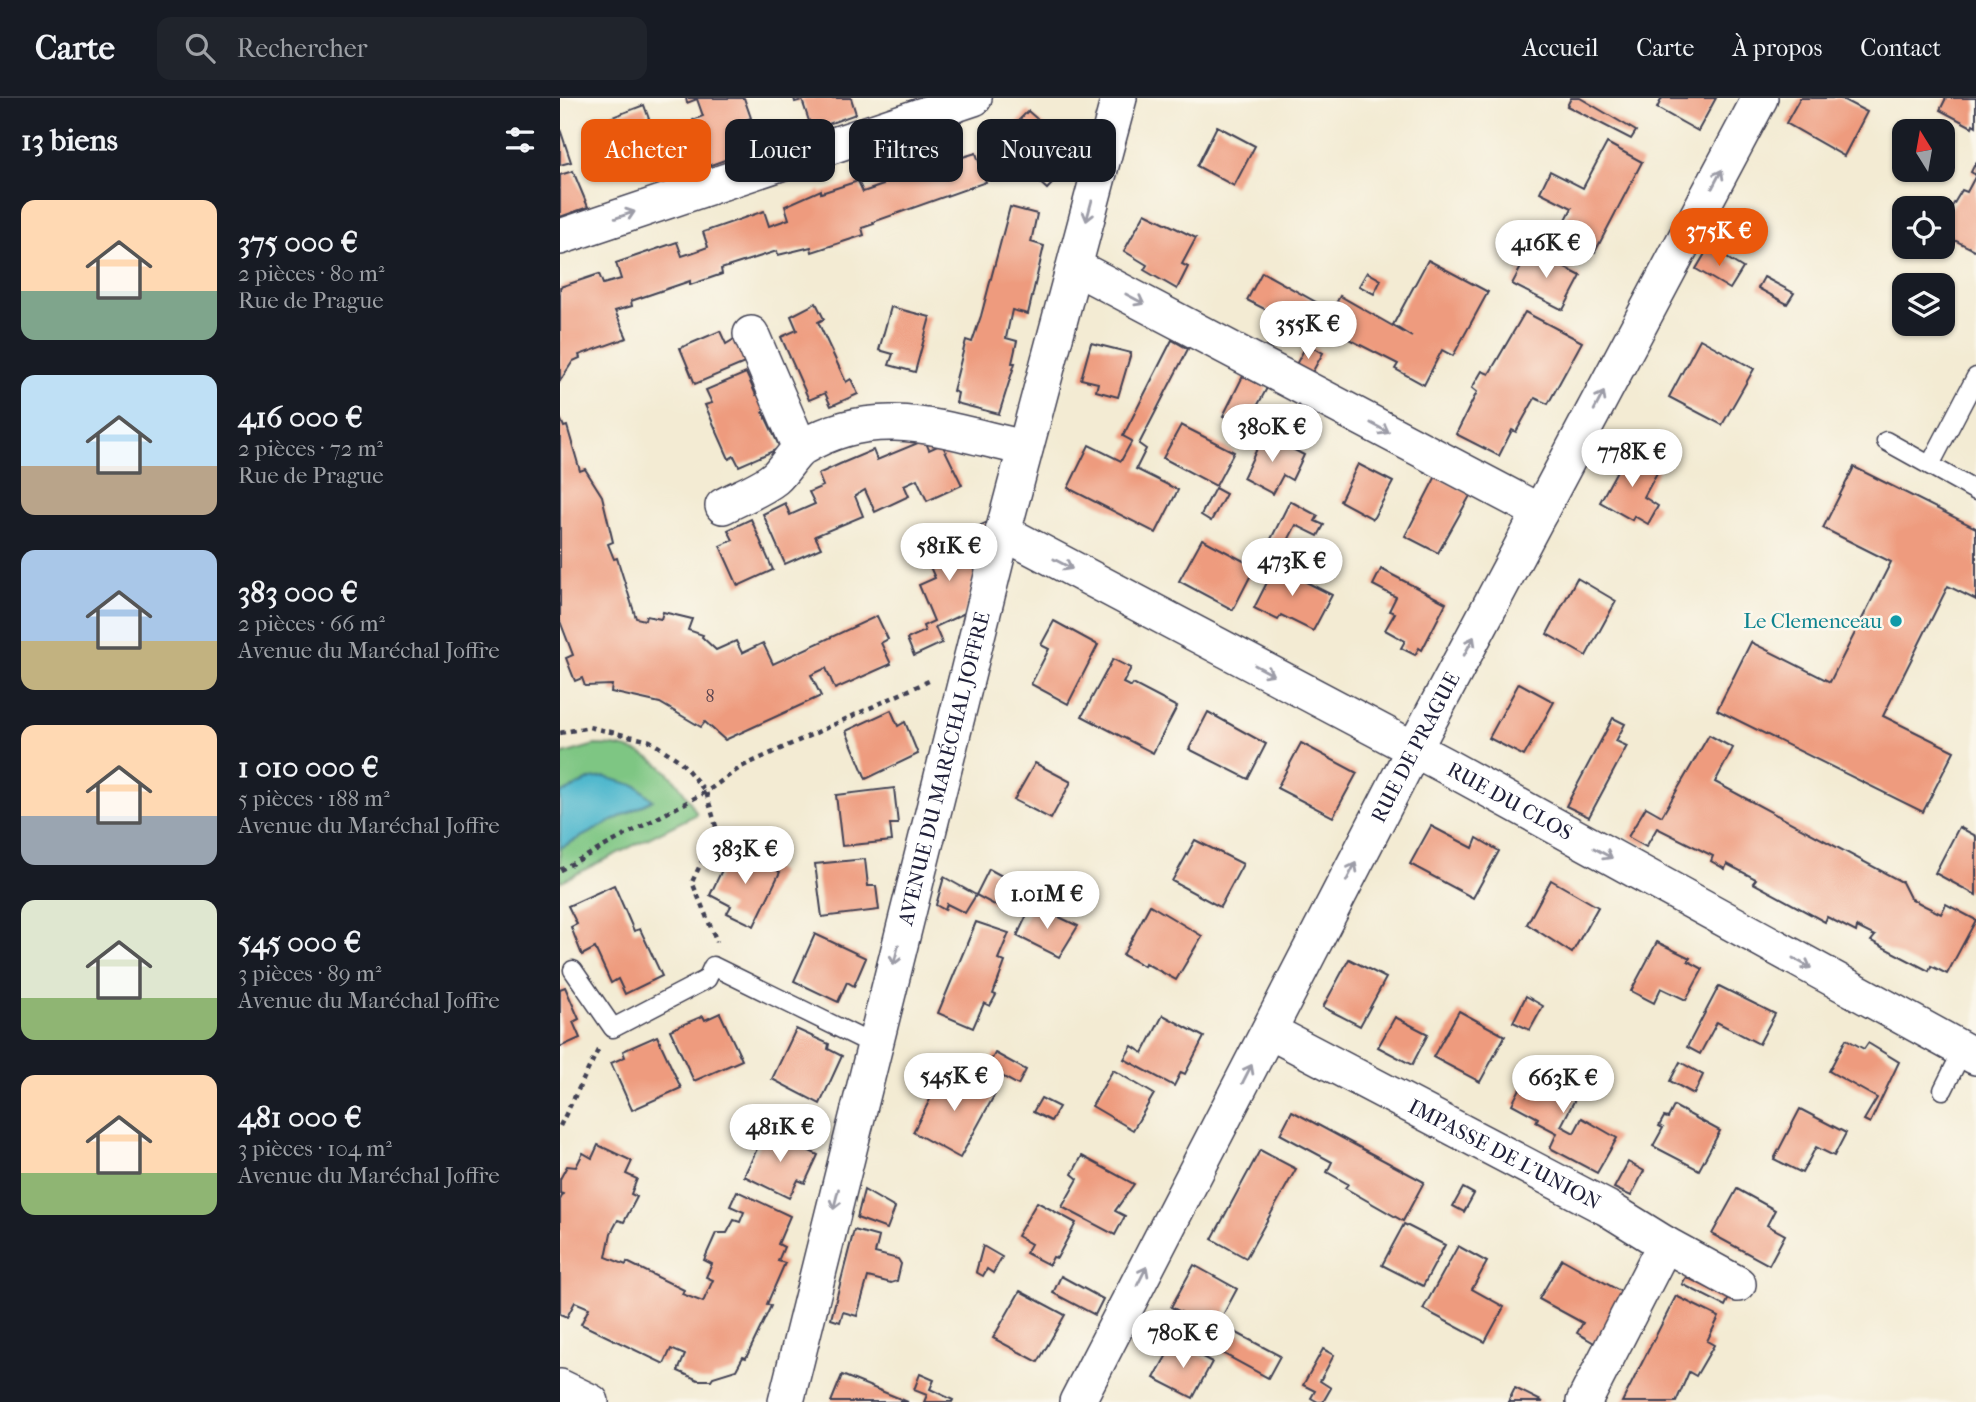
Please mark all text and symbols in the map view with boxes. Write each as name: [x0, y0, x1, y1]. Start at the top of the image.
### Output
search box: [157, 17, 647, 80]
text: Carte: [35, 29, 115, 68]
icon: search: [181, 29, 219, 67]
text: Rechercher: [237, 33, 368, 64]
text: Accueil: [1523, 34, 1598, 62]
text: Carte: [1636, 34, 1694, 62]
text: À propos: [1732, 34, 1822, 62]
text: Contact: [1860, 34, 1941, 62]
chip: Acheter: [581, 119, 711, 182]
chip: Louer: [725, 119, 835, 182]
chip: Filtres: [849, 119, 963, 182]
chip: Nouveau: [977, 119, 1116, 182]
north arrow: [1892, 119, 1955, 182]
map controls: [1892, 119, 1955, 336]
icon: filters: [501, 121, 539, 159]
text: 13 biens: [21, 123, 118, 158]
one-way arrow: [1711, 169, 1725, 190]
button: locate: [1892, 196, 1955, 259]
one-way arrow: [1082, 200, 1095, 222]
one-way arrow: [613, 208, 635, 220]
pin: 375K €: [1662, 208, 1776, 268]
text: 375K €: [1686, 217, 1752, 244]
pin: 416K €: [1489, 220, 1603, 280]
text: 375 000 €: [238, 225, 358, 260]
icon: home: [77, 228, 161, 312]
text: 416K €: [1511, 229, 1581, 256]
text: 2 pièces · 80 m²: [238, 260, 384, 287]
button: layers: [1892, 273, 1955, 336]
text: Rue de Prague: [238, 287, 384, 314]
one-way arrow: [1125, 292, 1145, 306]
pin: 355K €: [1251, 302, 1365, 361]
text: 355K €: [1276, 310, 1340, 337]
one-way arrow: [1592, 392, 1606, 412]
text: 416 000 €: [238, 400, 363, 435]
icon: home: [77, 403, 161, 487]
pin: 380K €: [1215, 404, 1329, 464]
text: 380K €: [1238, 413, 1307, 440]
one-way arrow: [1369, 422, 1390, 435]
pin: 778K €: [1575, 430, 1689, 489]
text: 2 pièces · 72 m²: [238, 435, 383, 462]
text: 778K €: [1597, 438, 1667, 465]
text: Rue de Prague: [238, 462, 384, 489]
pin: 581K €: [892, 524, 1006, 583]
text: 581K €: [916, 532, 982, 559]
pin: 473K €: [1235, 538, 1349, 598]
text: 473K €: [1258, 547, 1326, 574]
one-way arrow: [1052, 558, 1073, 572]
text: 383 000 €: [238, 575, 358, 610]
icon: home: [77, 578, 161, 662]
street label: AVENUE DU MARÉCHAL JOFFRE: [893, 609, 995, 929]
place label: Le Clemenceau: [1743, 609, 1882, 633]
text: 2 pièces · 66 m²: [238, 610, 385, 637]
marker: Le Clemenceau: [1888, 613, 1904, 629]
one-way arrow: [1463, 636, 1477, 656]
text: Avenue du Maréchal Joffre: [238, 637, 500, 664]
one-way arrow: [1253, 664, 1274, 677]
street label: RUE DE PRAGUE: [1366, 668, 1465, 826]
house number: 8: [705, 686, 715, 707]
text: 1 010 000 €: [238, 750, 379, 785]
icon: home: [77, 753, 161, 837]
street label: RUE DU CLOS: [1443, 757, 1577, 845]
text: 5 pièces · 188 m²: [238, 785, 390, 812]
text: Avenue du Maréchal Joffre: [238, 812, 500, 839]
pin: 383K €: [688, 826, 802, 886]
text: 383K €: [712, 835, 778, 862]
one-way arrow: [1592, 847, 1613, 860]
one-way arrow: [1345, 862, 1359, 883]
pin: 1.01M €: [982, 872, 1112, 931]
text: 1.01M €: [1010, 880, 1084, 907]
text: 545 000 €: [238, 925, 361, 960]
icon: home: [77, 928, 161, 1012]
one-way arrow: [889, 943, 902, 966]
one-way arrow: [1792, 956, 1812, 970]
text: 3 pièces · 89 m²: [238, 960, 381, 987]
text: Avenue du Maréchal Joffre: [238, 987, 500, 1014]
pin: 545K €: [897, 1054, 1011, 1113]
pin: 663K €: [1506, 1056, 1620, 1115]
text: 545K €: [920, 1062, 988, 1089]
one-way arrow: [1240, 1064, 1254, 1085]
text: 663K €: [1528, 1064, 1598, 1091]
street label: IMPASSE DE L'UNION: [1405, 1094, 1605, 1215]
text: 481 000 €: [238, 1100, 362, 1135]
icon: home: [77, 1103, 161, 1187]
pin: 481K €: [723, 1104, 837, 1164]
text: 481K €: [746, 1113, 814, 1140]
text: 3 pièces · 104 m²: [238, 1135, 392, 1162]
text: Avenue du Maréchal Joffre: [238, 1162, 500, 1189]
one-way arrow: [829, 1188, 842, 1210]
one-way arrow: [1136, 1266, 1150, 1287]
pin: 780K €: [1126, 1310, 1240, 1370]
text: 780K €: [1148, 1319, 1218, 1346]

